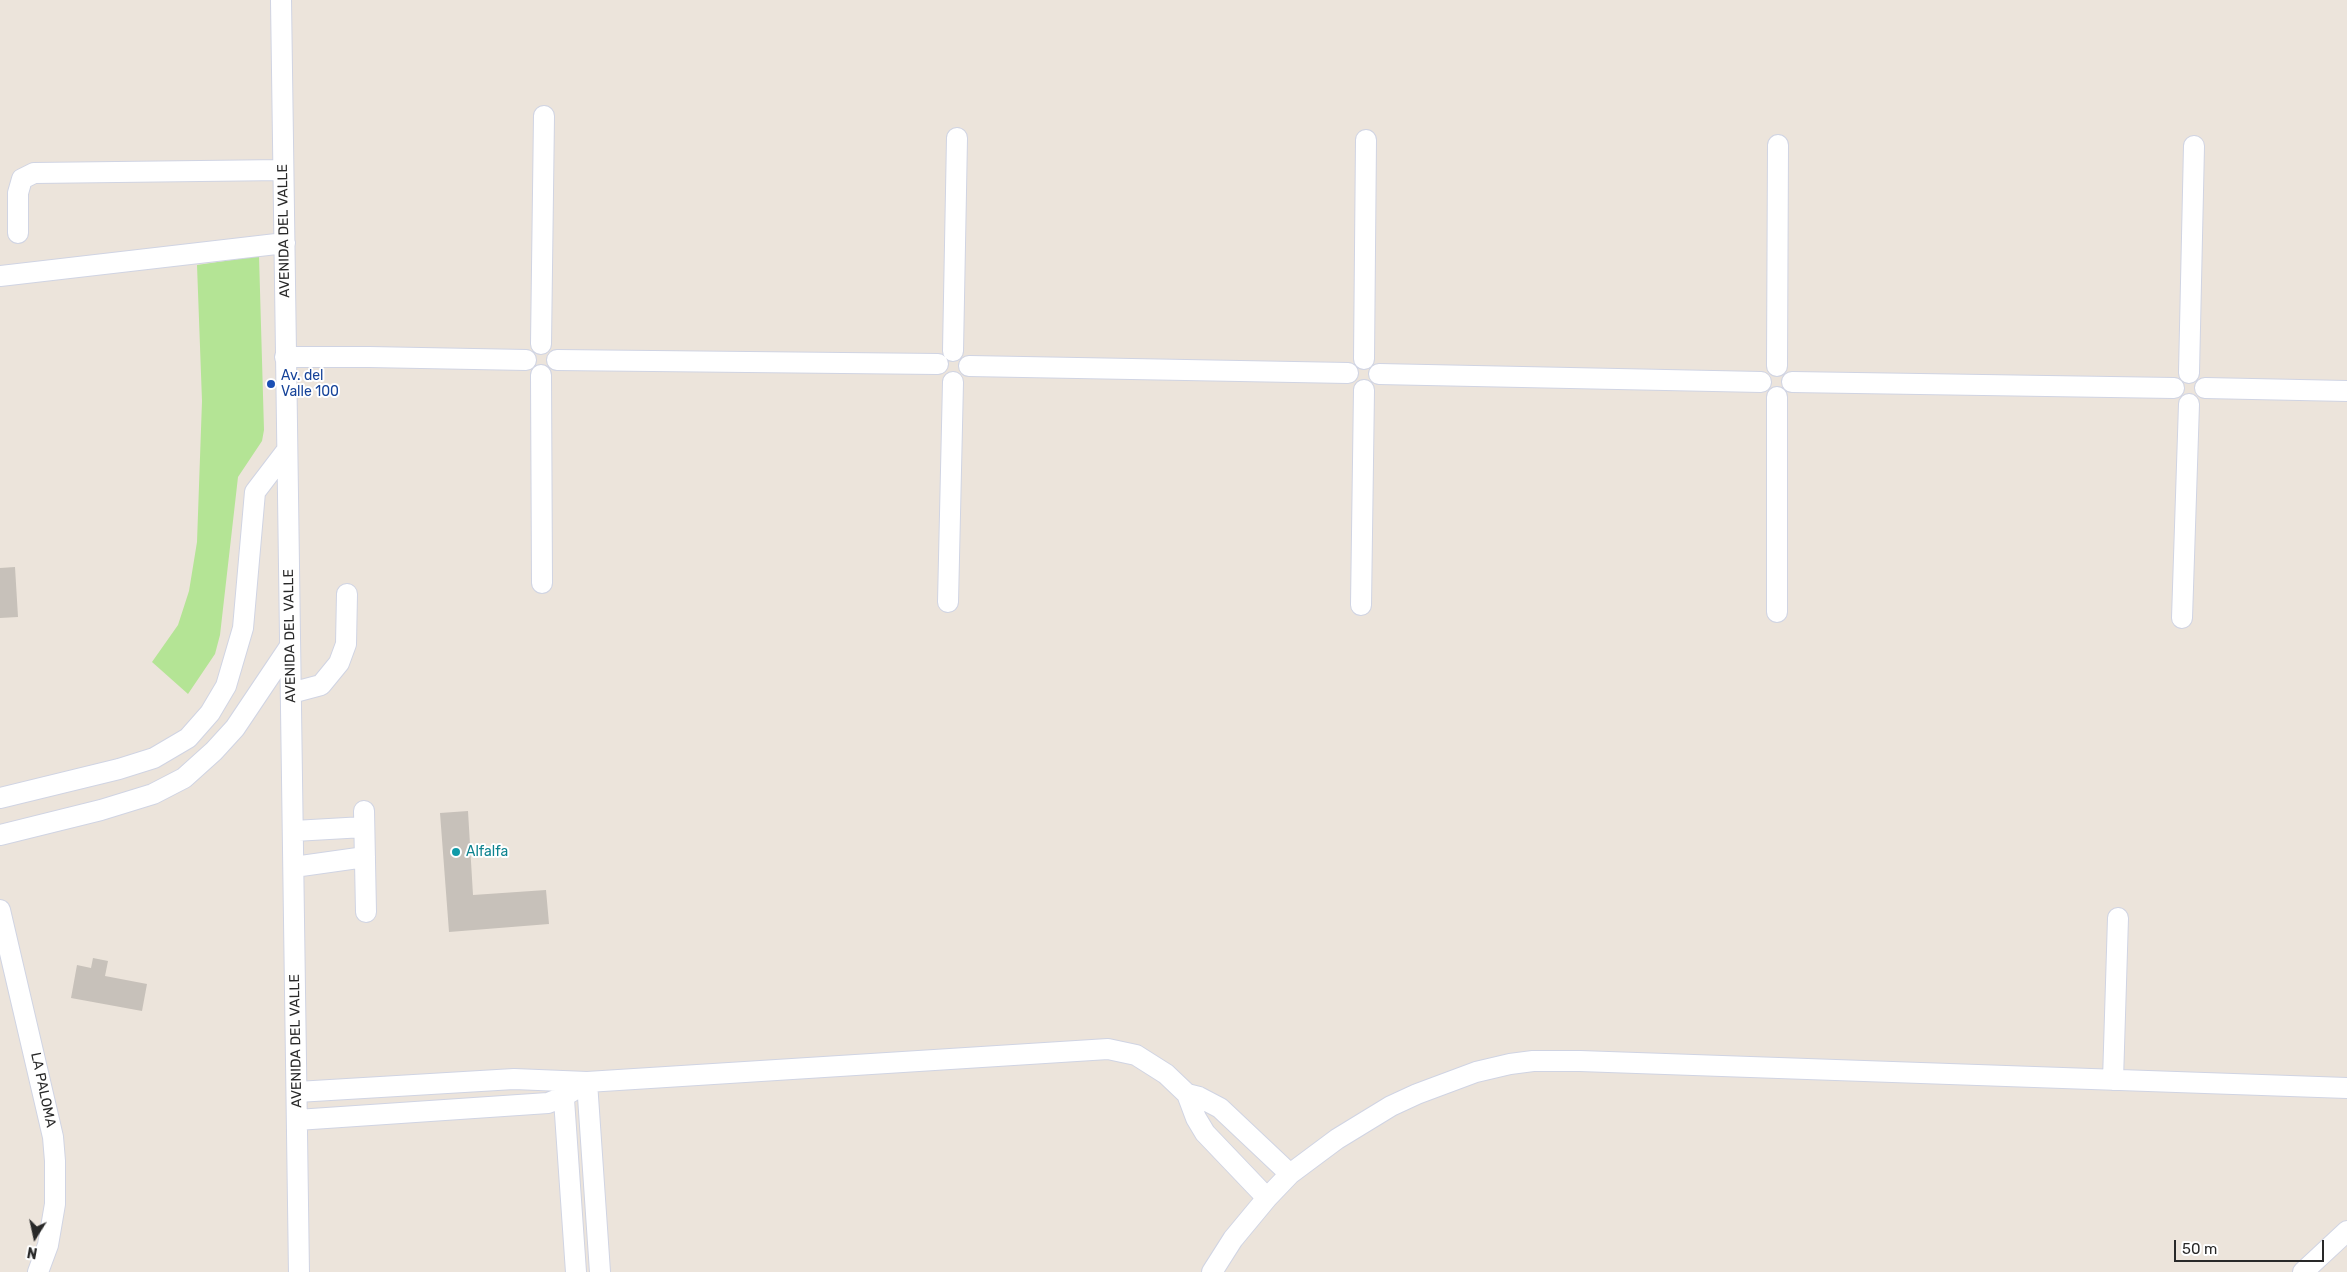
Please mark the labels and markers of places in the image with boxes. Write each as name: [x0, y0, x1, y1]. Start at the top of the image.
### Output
place label: Av. del Valle 100: [281, 368, 339, 401]
marker: Av. del Valle 100: [265, 378, 277, 390]
place label: Alfalfa: [466, 844, 508, 860]
marker: Alfalfa: [450, 846, 462, 858]

